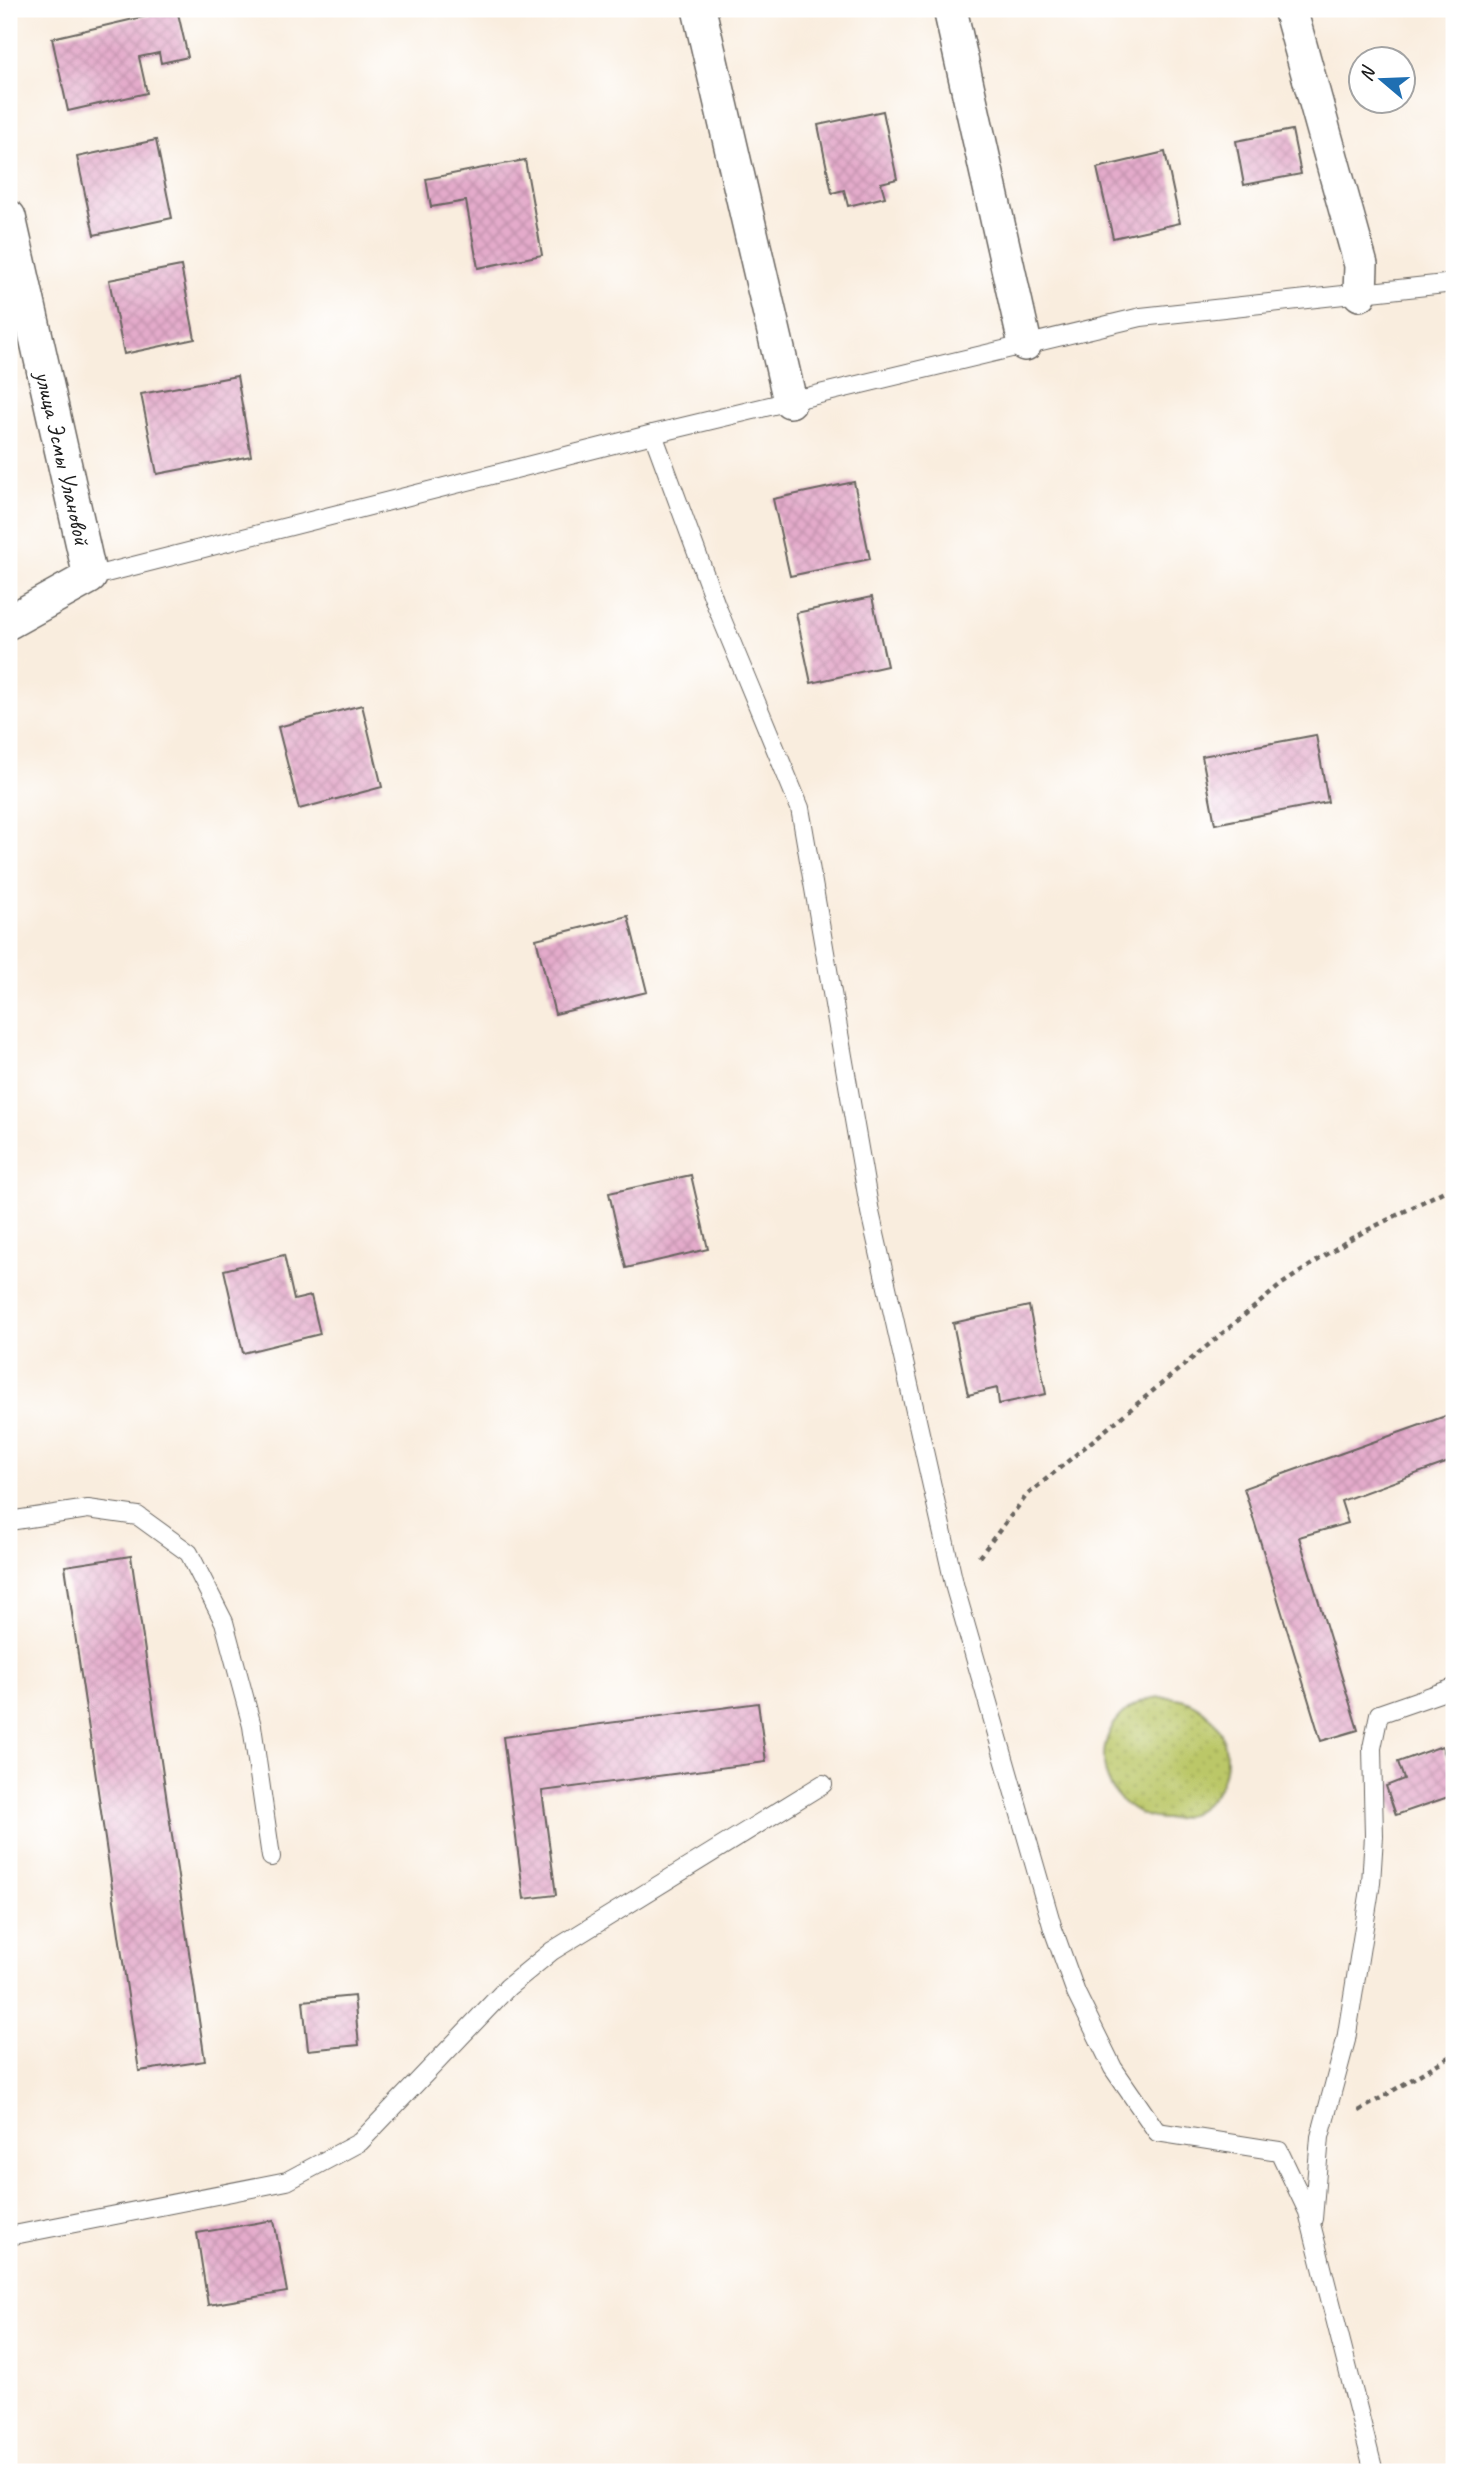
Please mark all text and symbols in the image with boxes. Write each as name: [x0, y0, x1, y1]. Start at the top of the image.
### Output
north arrow: [1348, 46, 1418, 116]
text: N: [1354, 62, 1381, 84]
street label: улица Эсмы Улановой: [28, 366, 98, 550]

